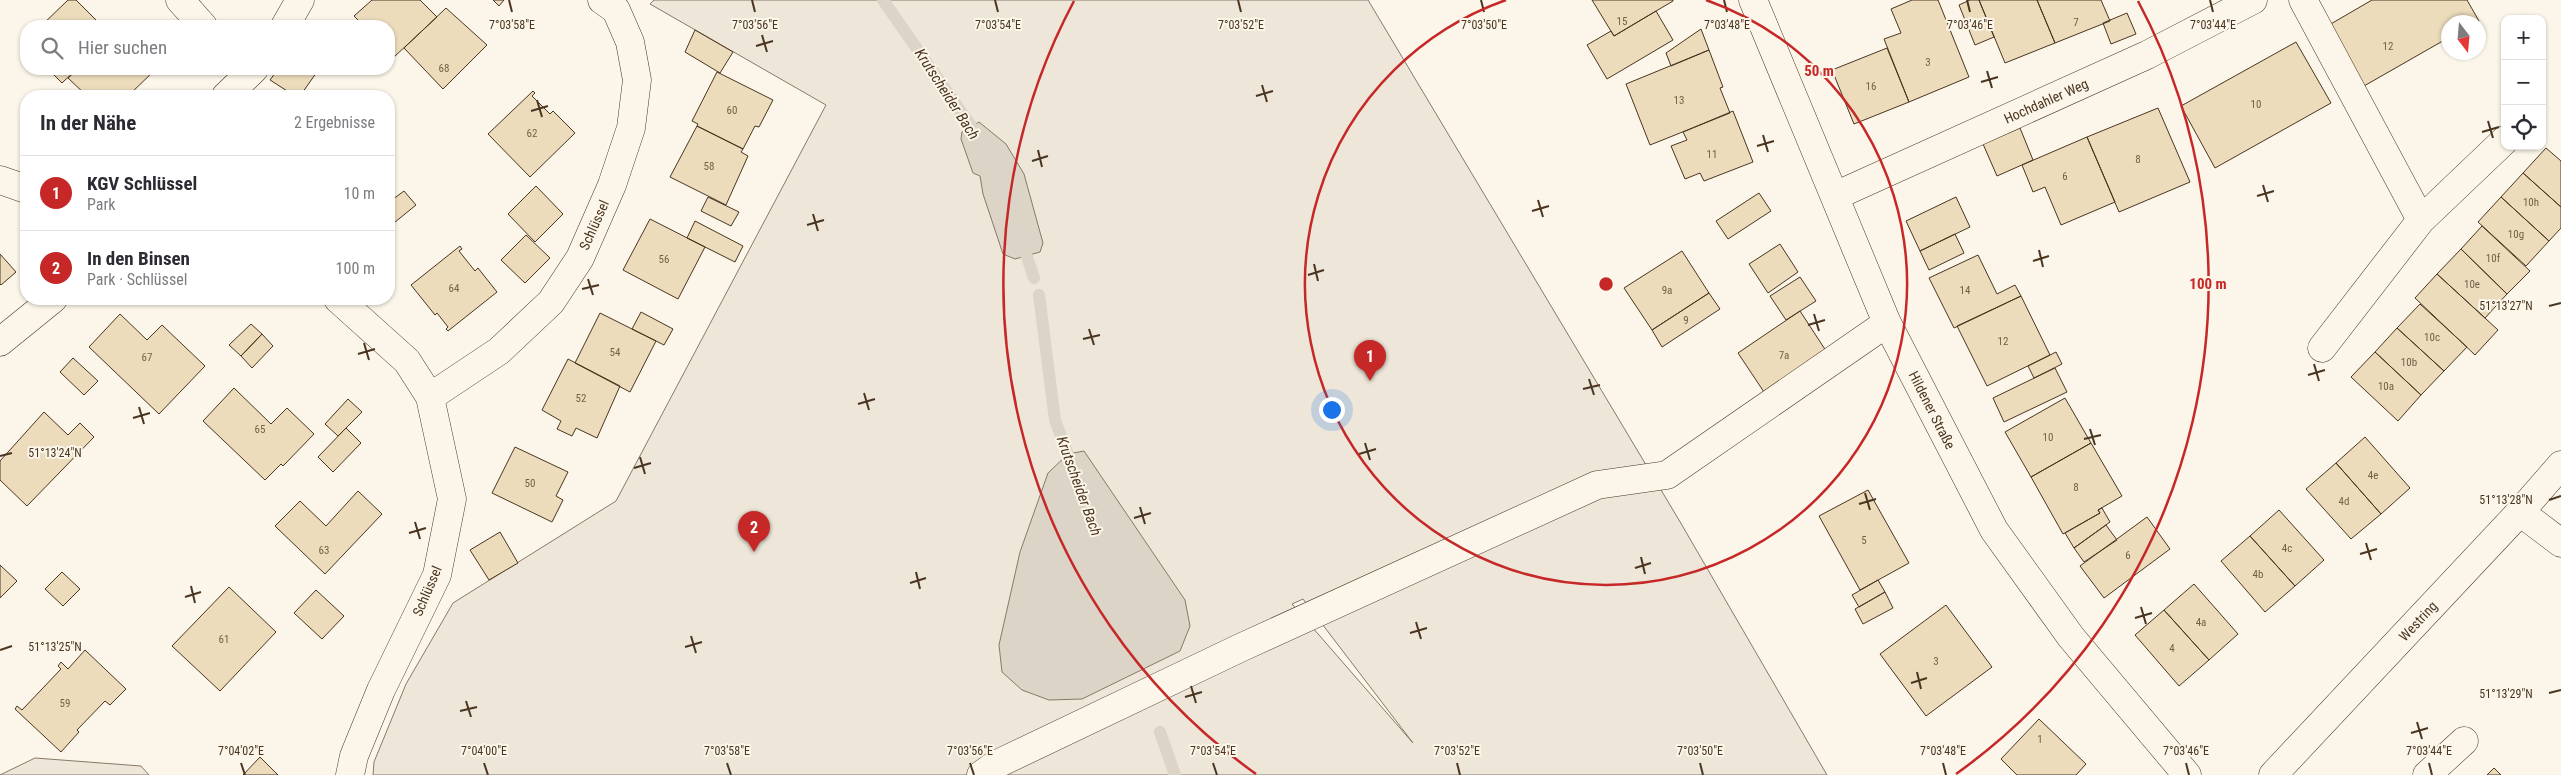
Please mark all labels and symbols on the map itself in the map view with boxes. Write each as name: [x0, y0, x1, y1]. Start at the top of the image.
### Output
house number: 15: [1617, 15, 1627, 28]
north arrow: [2441, 15, 2486, 60]
house number: 7: [2073, 16, 2079, 29]
text: 7°03'58"E: [489, 18, 535, 32]
text: 7°03'56"E: [732, 18, 778, 32]
text: 7°03'54"E: [975, 18, 1021, 32]
text: 7°03'52"E: [1218, 18, 1264, 32]
text: 7°03'50"E: [1461, 18, 1507, 32]
text: 7°03'48"E: [1704, 18, 1750, 32]
text: 7°03'46"E: [1947, 18, 1993, 32]
text: 7°03'44"E: [2190, 18, 2236, 32]
house number: 12: [2383, 40, 2393, 53]
water label: Krutscheider Bach: [911, 45, 983, 143]
house number: 3: [1925, 56, 1931, 69]
house number: 68: [439, 62, 449, 75]
text: 50 m: [1804, 62, 1834, 80]
street label: Hochdahler Weg: [2001, 75, 2091, 127]
house number: 16: [1866, 80, 1876, 93]
house number: 13: [1674, 94, 1684, 107]
house number: 10: [2251, 98, 2261, 111]
house number: 60: [727, 104, 737, 117]
house number: 62: [527, 127, 537, 140]
house number: 11: [1707, 148, 1717, 161]
house number: 8: [2135, 153, 2141, 166]
house number: 58: [704, 160, 714, 173]
house number: 6: [2062, 170, 2068, 183]
house number: 10h: [2523, 196, 2539, 209]
street label: Schlüssel: [576, 198, 612, 252]
house number: 10g: [2508, 228, 2524, 241]
house number: 10f: [2486, 252, 2501, 265]
house number: 56: [659, 253, 669, 266]
centre of rings: [1597, 275, 1615, 293]
text: 100 m: [2189, 275, 2227, 293]
house number: 10e: [2464, 278, 2480, 291]
house number: 64: [449, 282, 460, 295]
house number: 9a: [1662, 284, 1672, 297]
house number: 14: [1960, 284, 1971, 297]
text: 51°13'27"N: [2479, 299, 2533, 313]
house number: 9: [1683, 314, 1689, 327]
house number: 10c: [2424, 331, 2440, 344]
house number: 12: [1998, 335, 2008, 348]
pin: 1: [1354, 340, 1386, 381]
house number: 54: [610, 346, 621, 359]
house number: 7a: [1779, 349, 1789, 362]
house number: 67: [142, 351, 152, 364]
house number: 10b: [2401, 356, 2417, 369]
street label: Hildener Straße: [1905, 368, 1959, 452]
house number: 10a: [2378, 380, 2394, 393]
house number: 52: [576, 392, 586, 405]
your location: [1319, 397, 1345, 423]
house number: 65: [255, 423, 265, 436]
house number: 10: [2043, 431, 2053, 444]
water label: Krutscheider Bach: [1053, 434, 1105, 538]
text: 51°13'24"N: [28, 446, 82, 460]
house number: 4e: [2368, 469, 2378, 482]
house number: 50: [525, 477, 535, 490]
house number: 8: [2073, 481, 2079, 494]
text: 51°13'28"N: [2479, 493, 2533, 507]
house number: 4d: [2339, 495, 2349, 508]
pin: 2: [738, 511, 770, 552]
house number: 5: [1861, 534, 1867, 547]
house number: 4c: [2282, 542, 2292, 555]
house number: 63: [319, 544, 329, 557]
house number: 6: [2125, 549, 2131, 562]
street label: Schlüssel: [409, 563, 445, 619]
house number: 4b: [2253, 568, 2263, 581]
street label: Westring: [2396, 598, 2440, 644]
house number: 4a: [2196, 616, 2206, 629]
house number: 61: [219, 633, 229, 646]
text: 51°13'25"N: [28, 640, 82, 654]
house number: 4: [2169, 642, 2175, 655]
house number: 3: [1933, 655, 1939, 668]
text: 51°13'29"N: [2479, 687, 2533, 701]
house number: 59: [60, 697, 70, 710]
house number: 1: [2037, 733, 2043, 746]
text: 7°04'02"E: [218, 744, 264, 758]
text: 7°04'00"E: [461, 744, 507, 758]
text: 7°03'58"E: [704, 744, 750, 758]
text: 7°03'56"E: [947, 744, 993, 758]
text: 7°03'54"E: [1190, 744, 1236, 758]
text: 7°03'52"E: [1434, 744, 1480, 758]
text: 7°03'50"E: [1677, 744, 1723, 758]
text: 7°03'48"E: [1920, 744, 1966, 758]
text: 7°03'46"E: [2163, 744, 2209, 758]
text: 7°03'44"E: [2406, 744, 2452, 758]

